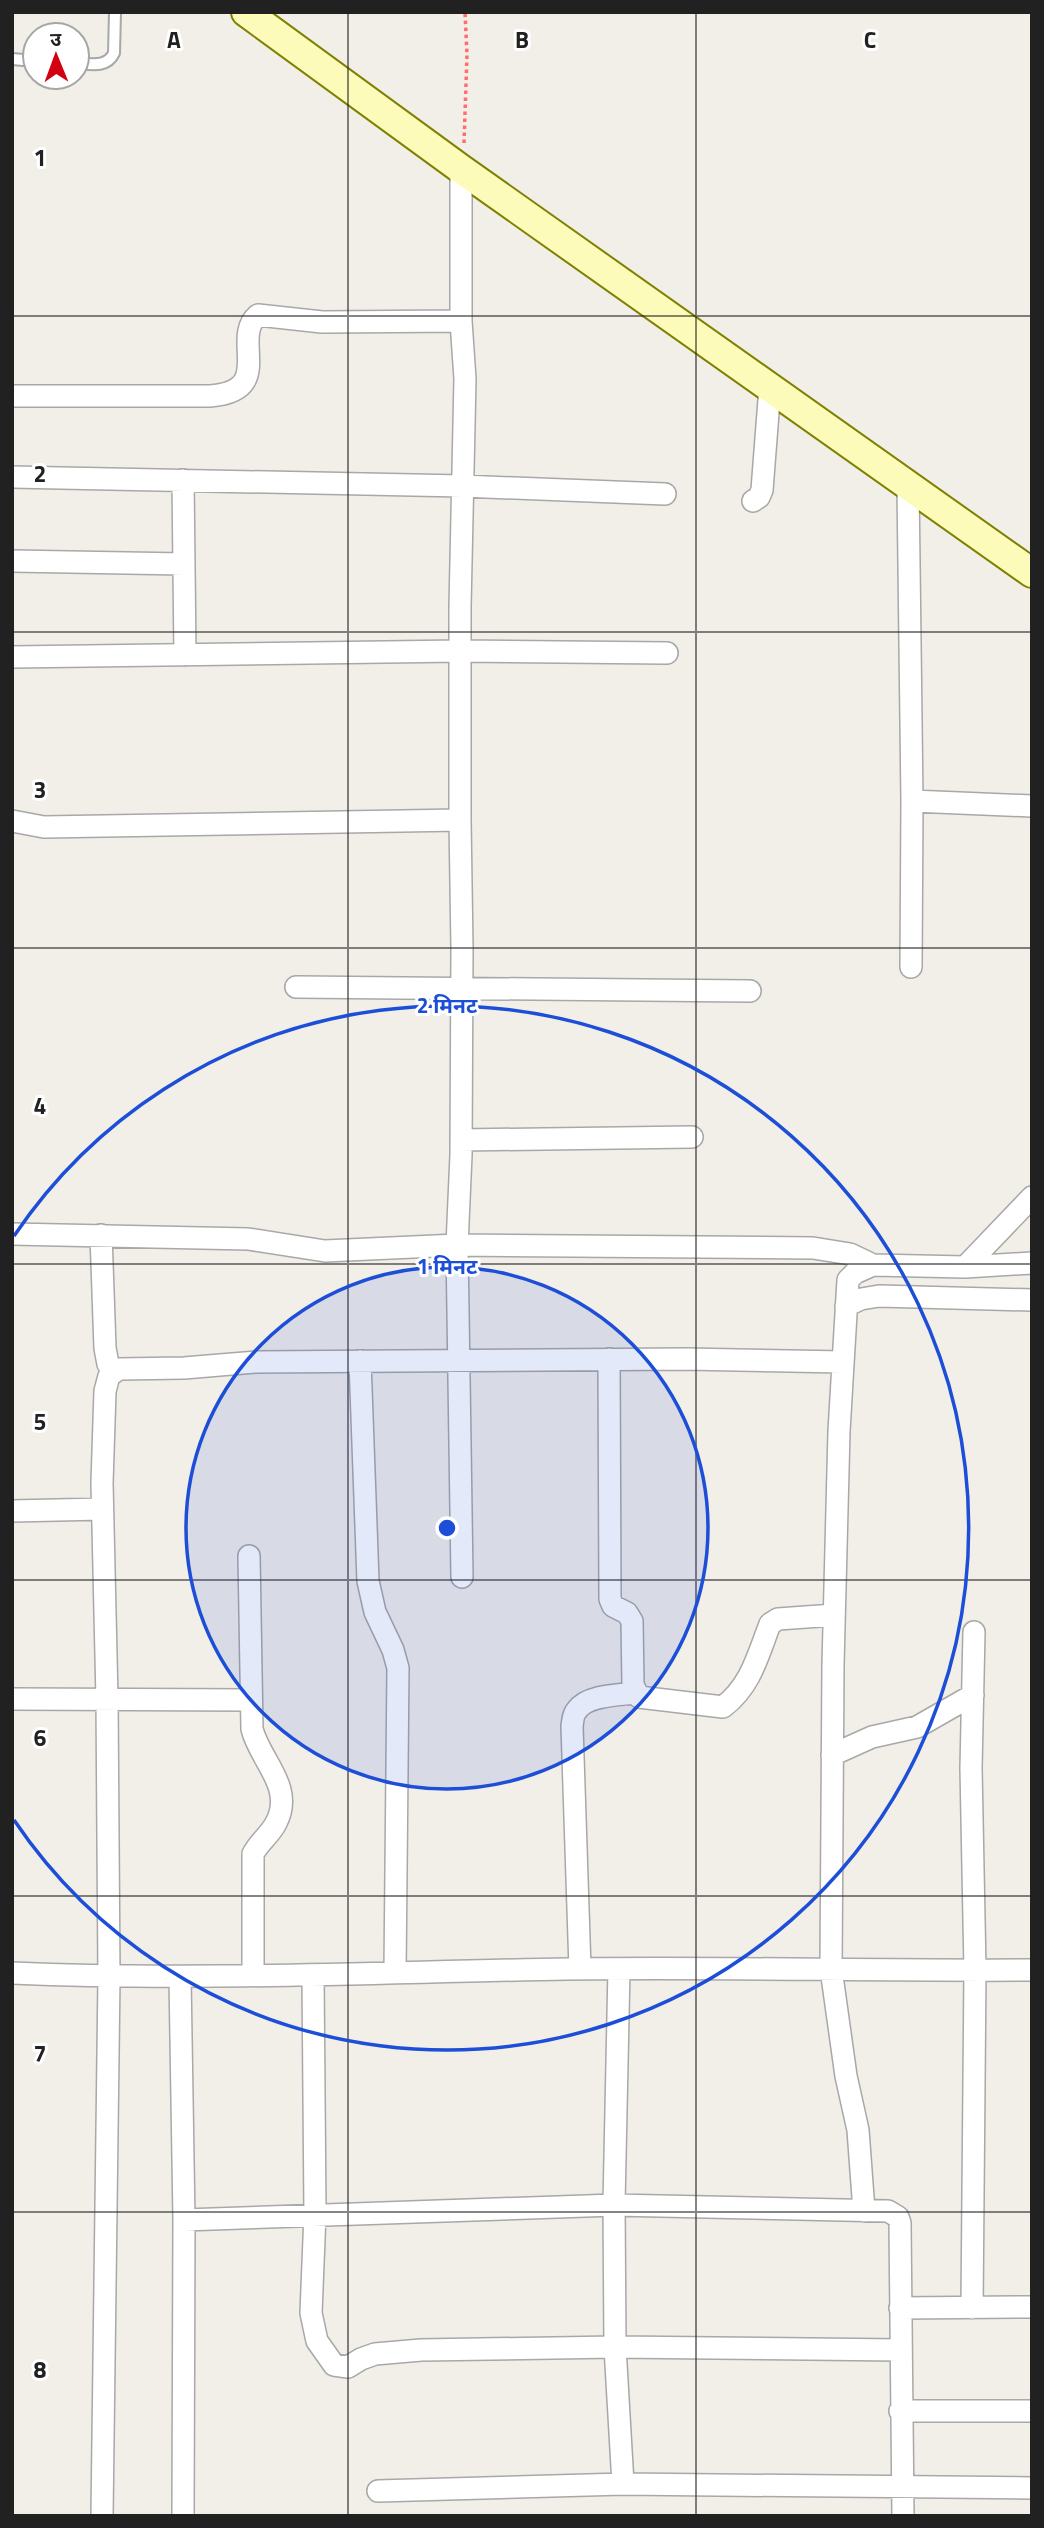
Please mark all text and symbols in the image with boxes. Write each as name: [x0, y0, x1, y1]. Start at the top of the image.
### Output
north arrow: [21, 21, 91, 91]
text: A: [167, 22, 181, 57]
text: B: [515, 22, 529, 57]
text: C: [864, 22, 876, 57]
text: उ: [50, 24, 62, 53]
text: 1: [34, 140, 46, 175]
text: 2: [34, 456, 46, 491]
text: 3: [34, 772, 46, 807]
text: 2 मिनट: [417, 989, 478, 1021]
text: 4: [34, 1088, 46, 1123]
text: 1 मिनट: [417, 1250, 478, 1282]
text: 5: [34, 1404, 46, 1439]
centre of rings: [435, 1516, 459, 1540]
text: 6: [34, 1720, 47, 1755]
text: 7: [34, 2036, 46, 2071]
text: 8: [34, 2352, 47, 2387]

